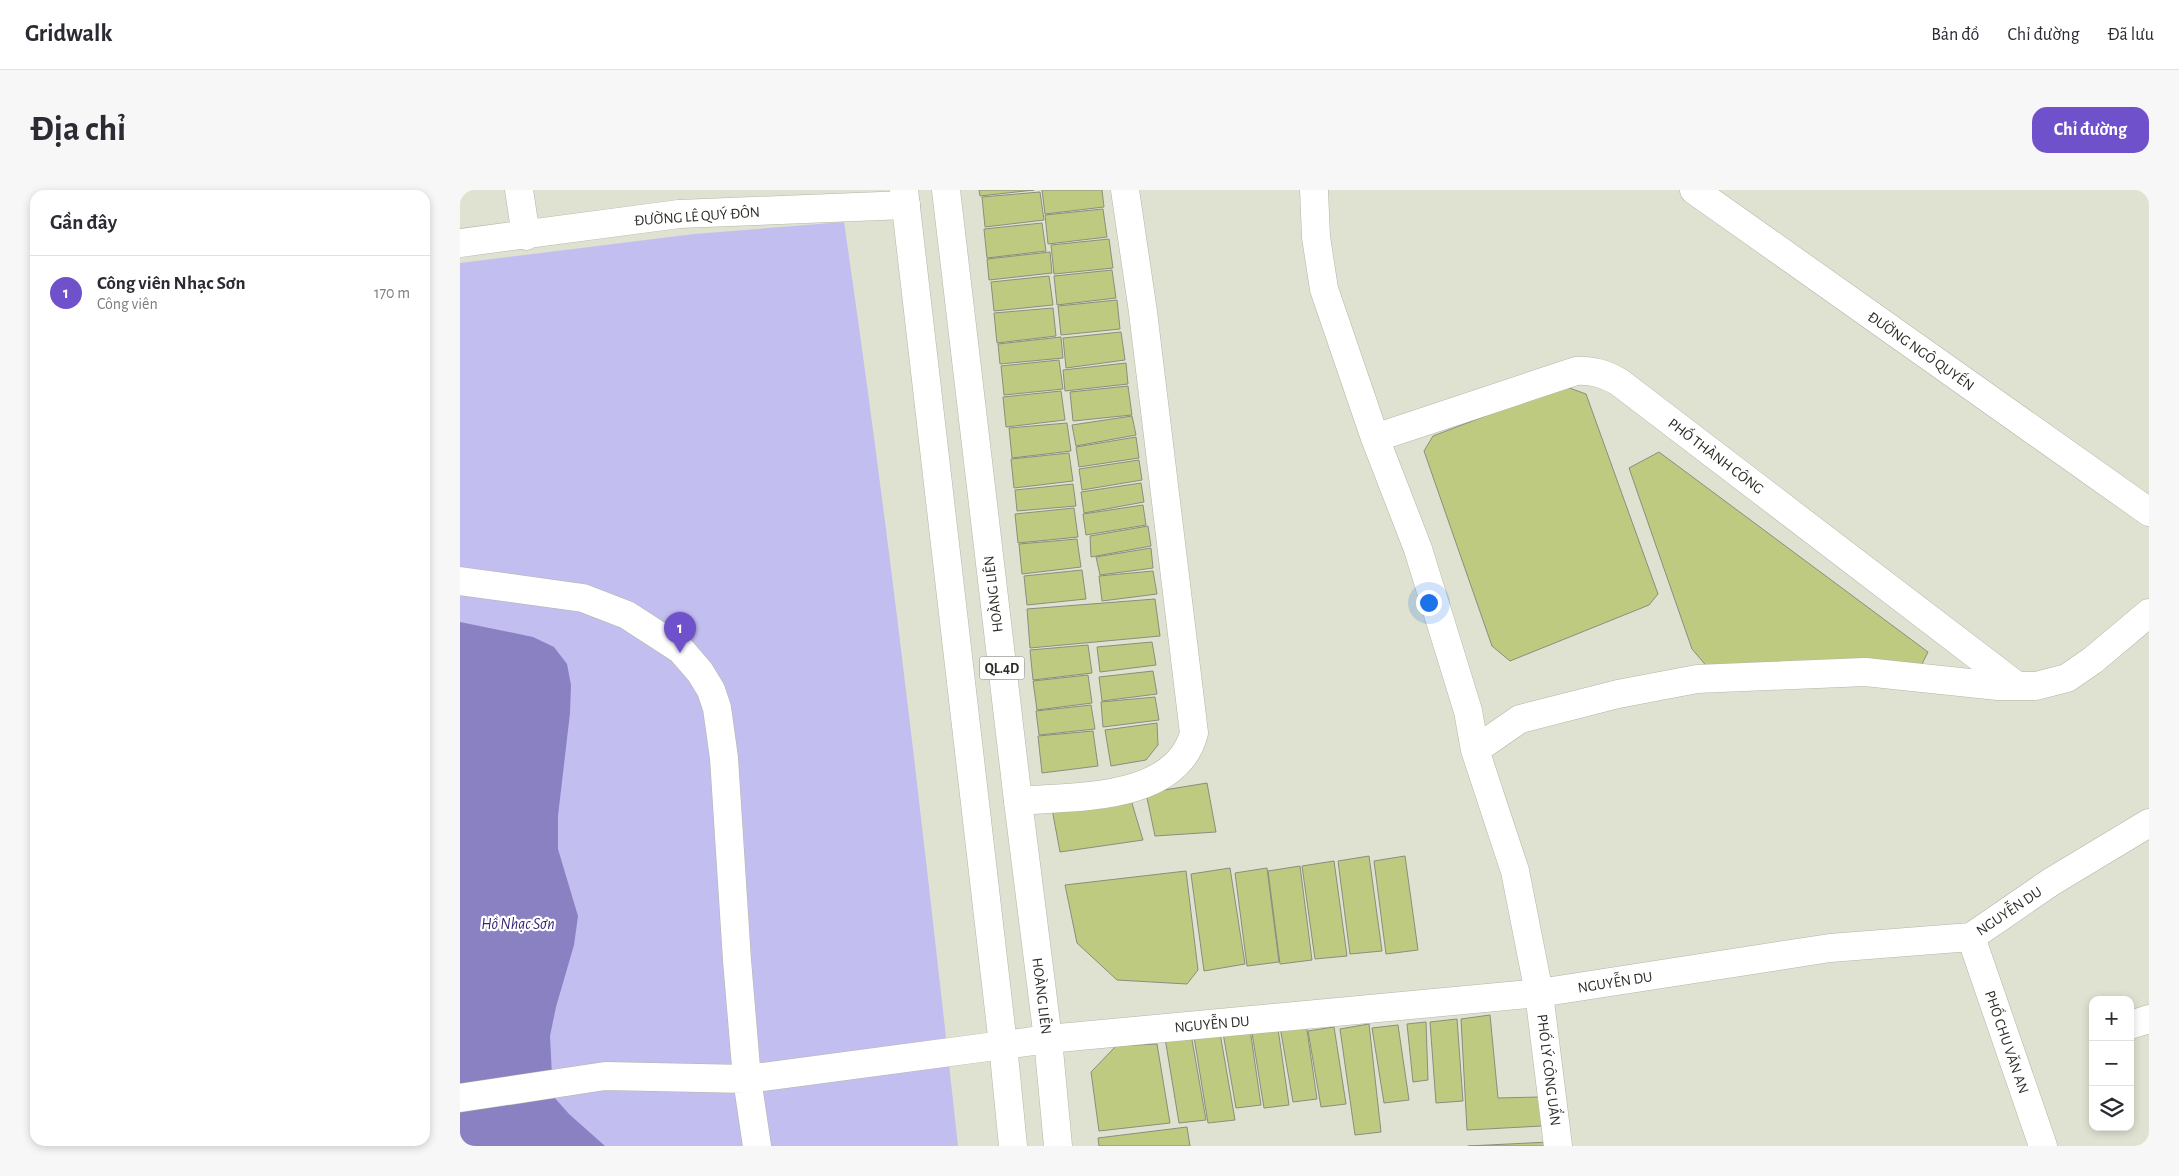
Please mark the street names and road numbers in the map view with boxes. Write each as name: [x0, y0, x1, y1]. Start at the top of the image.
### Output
street label: ĐƯỜNG LÊ QUÝ ĐÔN: [634, 203, 760, 228]
street label: ĐƯỜNG NGÔ QUYẾN: [1865, 307, 1978, 394]
street label: PHỐ THÀNH CÔNG: [1665, 413, 1768, 497]
street label: HOÀNG LIÊN: [979, 555, 1006, 633]
road number: QL.4D: [980, 656, 1024, 679]
street label: NGUYỄN DU: [1972, 882, 2045, 939]
street label: HOÀNG LIÊN: [1029, 957, 1056, 1035]
street label: NGUYỄN DU: [1576, 966, 1653, 996]
street label: PHỐ CHU VĂN AN: [1982, 988, 2034, 1096]
street label: NGUYỄN DU: [1174, 1011, 1250, 1035]
street label: PHỐ LÝ CÔNG UẨN: [1534, 1013, 1566, 1127]

